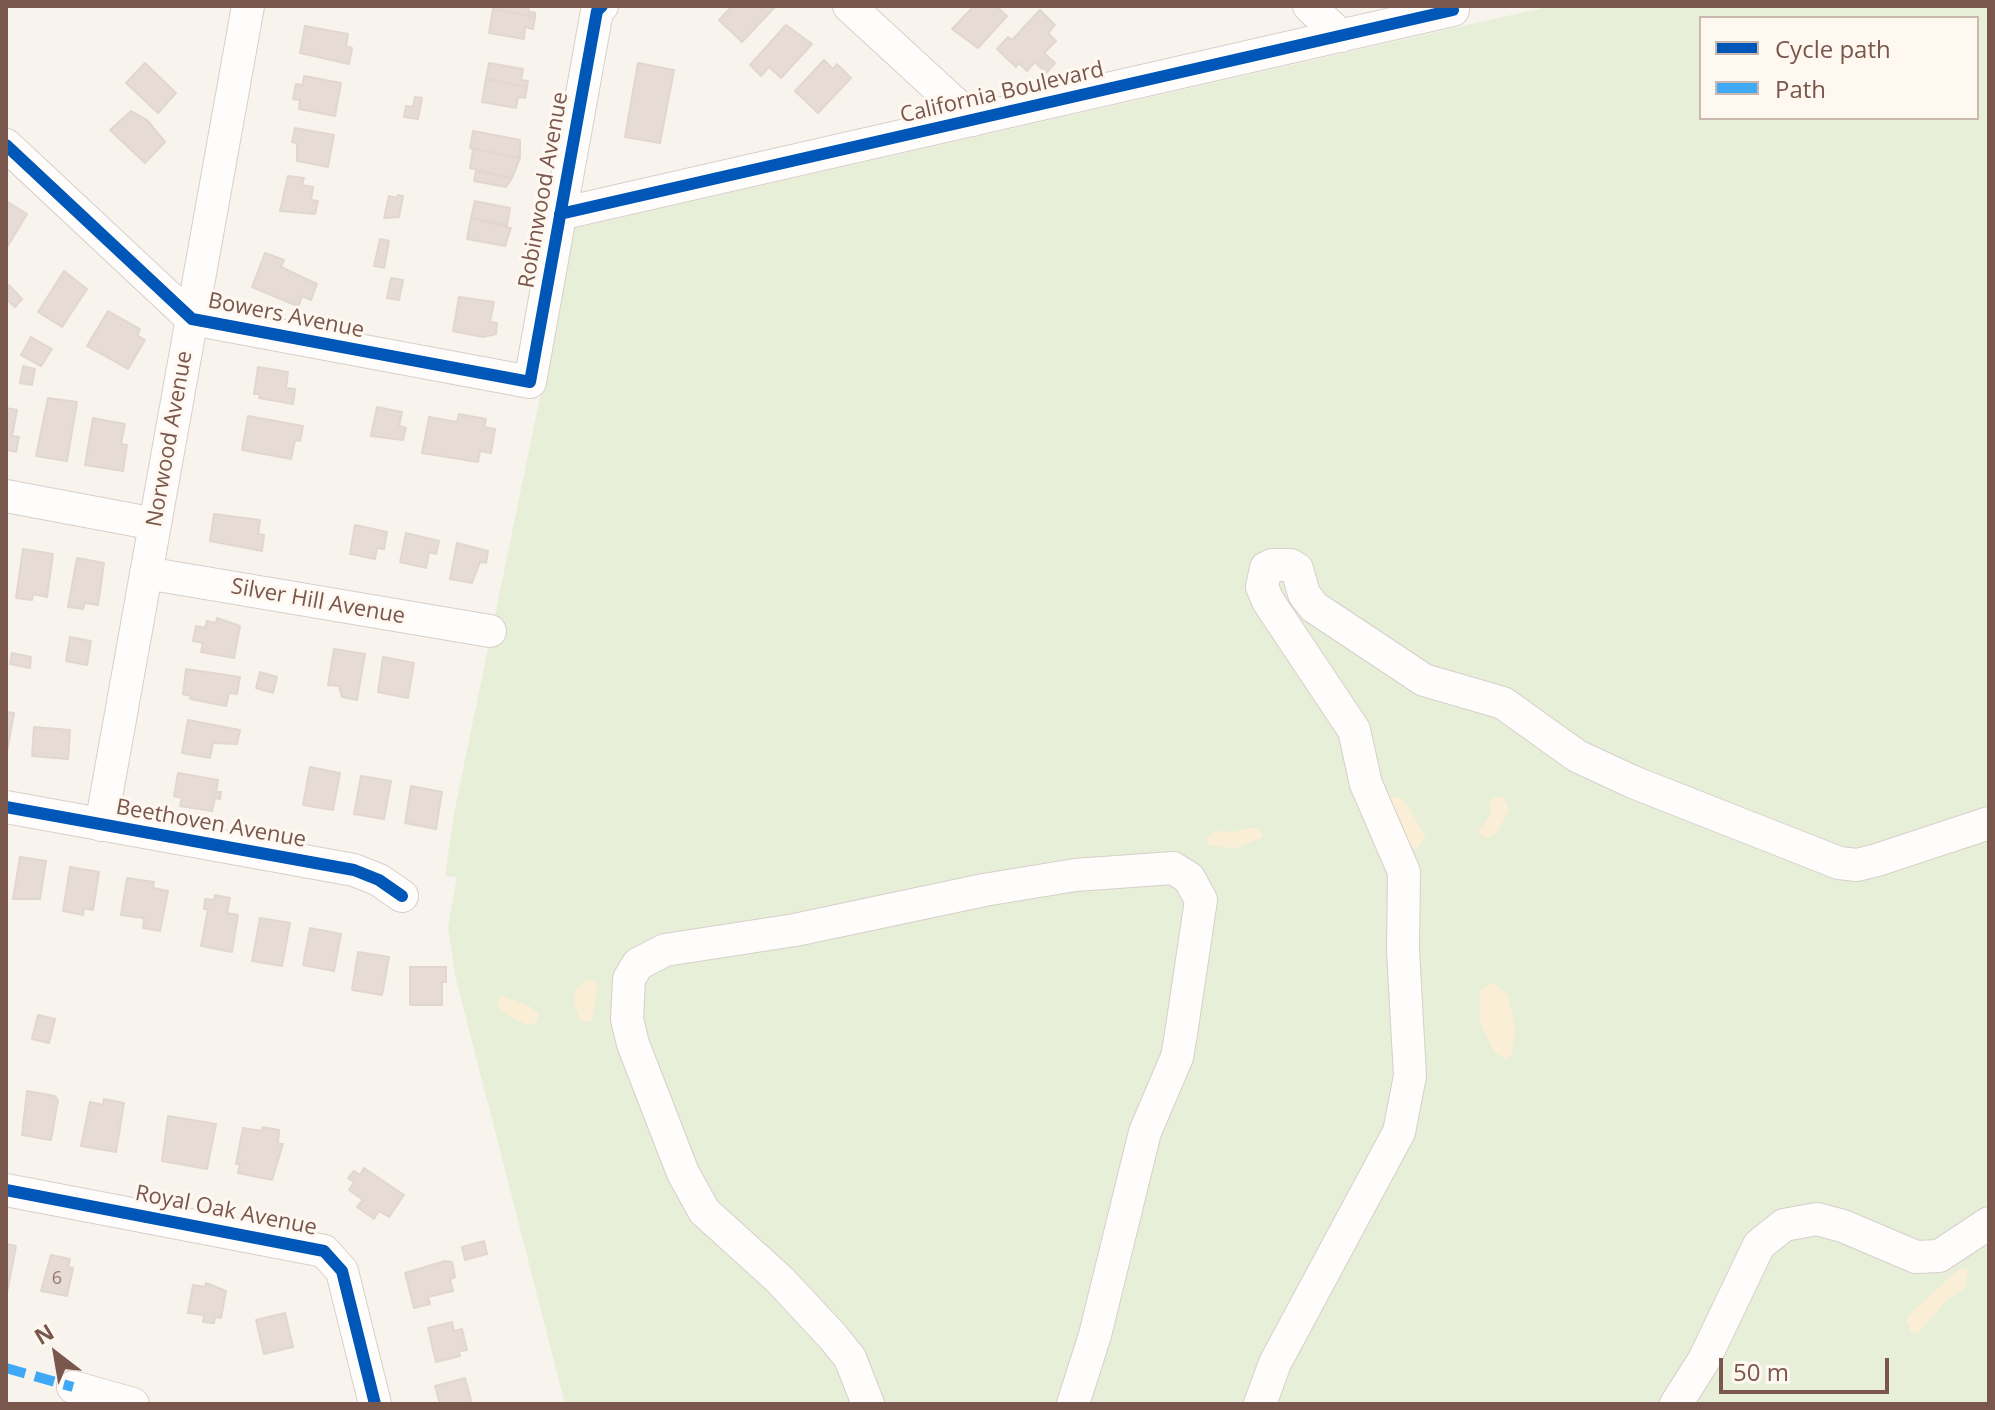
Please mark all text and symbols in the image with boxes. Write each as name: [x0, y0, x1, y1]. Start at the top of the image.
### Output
legend: [1699, 16, 1979, 120]
text: Cycle path: [1775, 32, 1891, 65]
street label: California Boulevard: [898, 57, 1106, 129]
text: Path: [1775, 72, 1826, 105]
street label: Robinwood Avenue: [514, 90, 574, 290]
street label: Bowers Avenue: [206, 288, 366, 344]
street label: Norwood Avenue: [142, 349, 198, 529]
street label: Silver Hill Avenue: [229, 574, 407, 630]
street label: Beethoven Avenue: [114, 794, 308, 854]
street label: Royal Oak Avenue: [133, 1180, 319, 1242]
house number: 6: [52, 1268, 62, 1290]
north arrow: [16, 1314, 96, 1394]
text: N: [28, 1316, 59, 1351]
scale bar: [1723, 1342, 1893, 1392]
text: 50 m: [1733, 1355, 1789, 1388]

